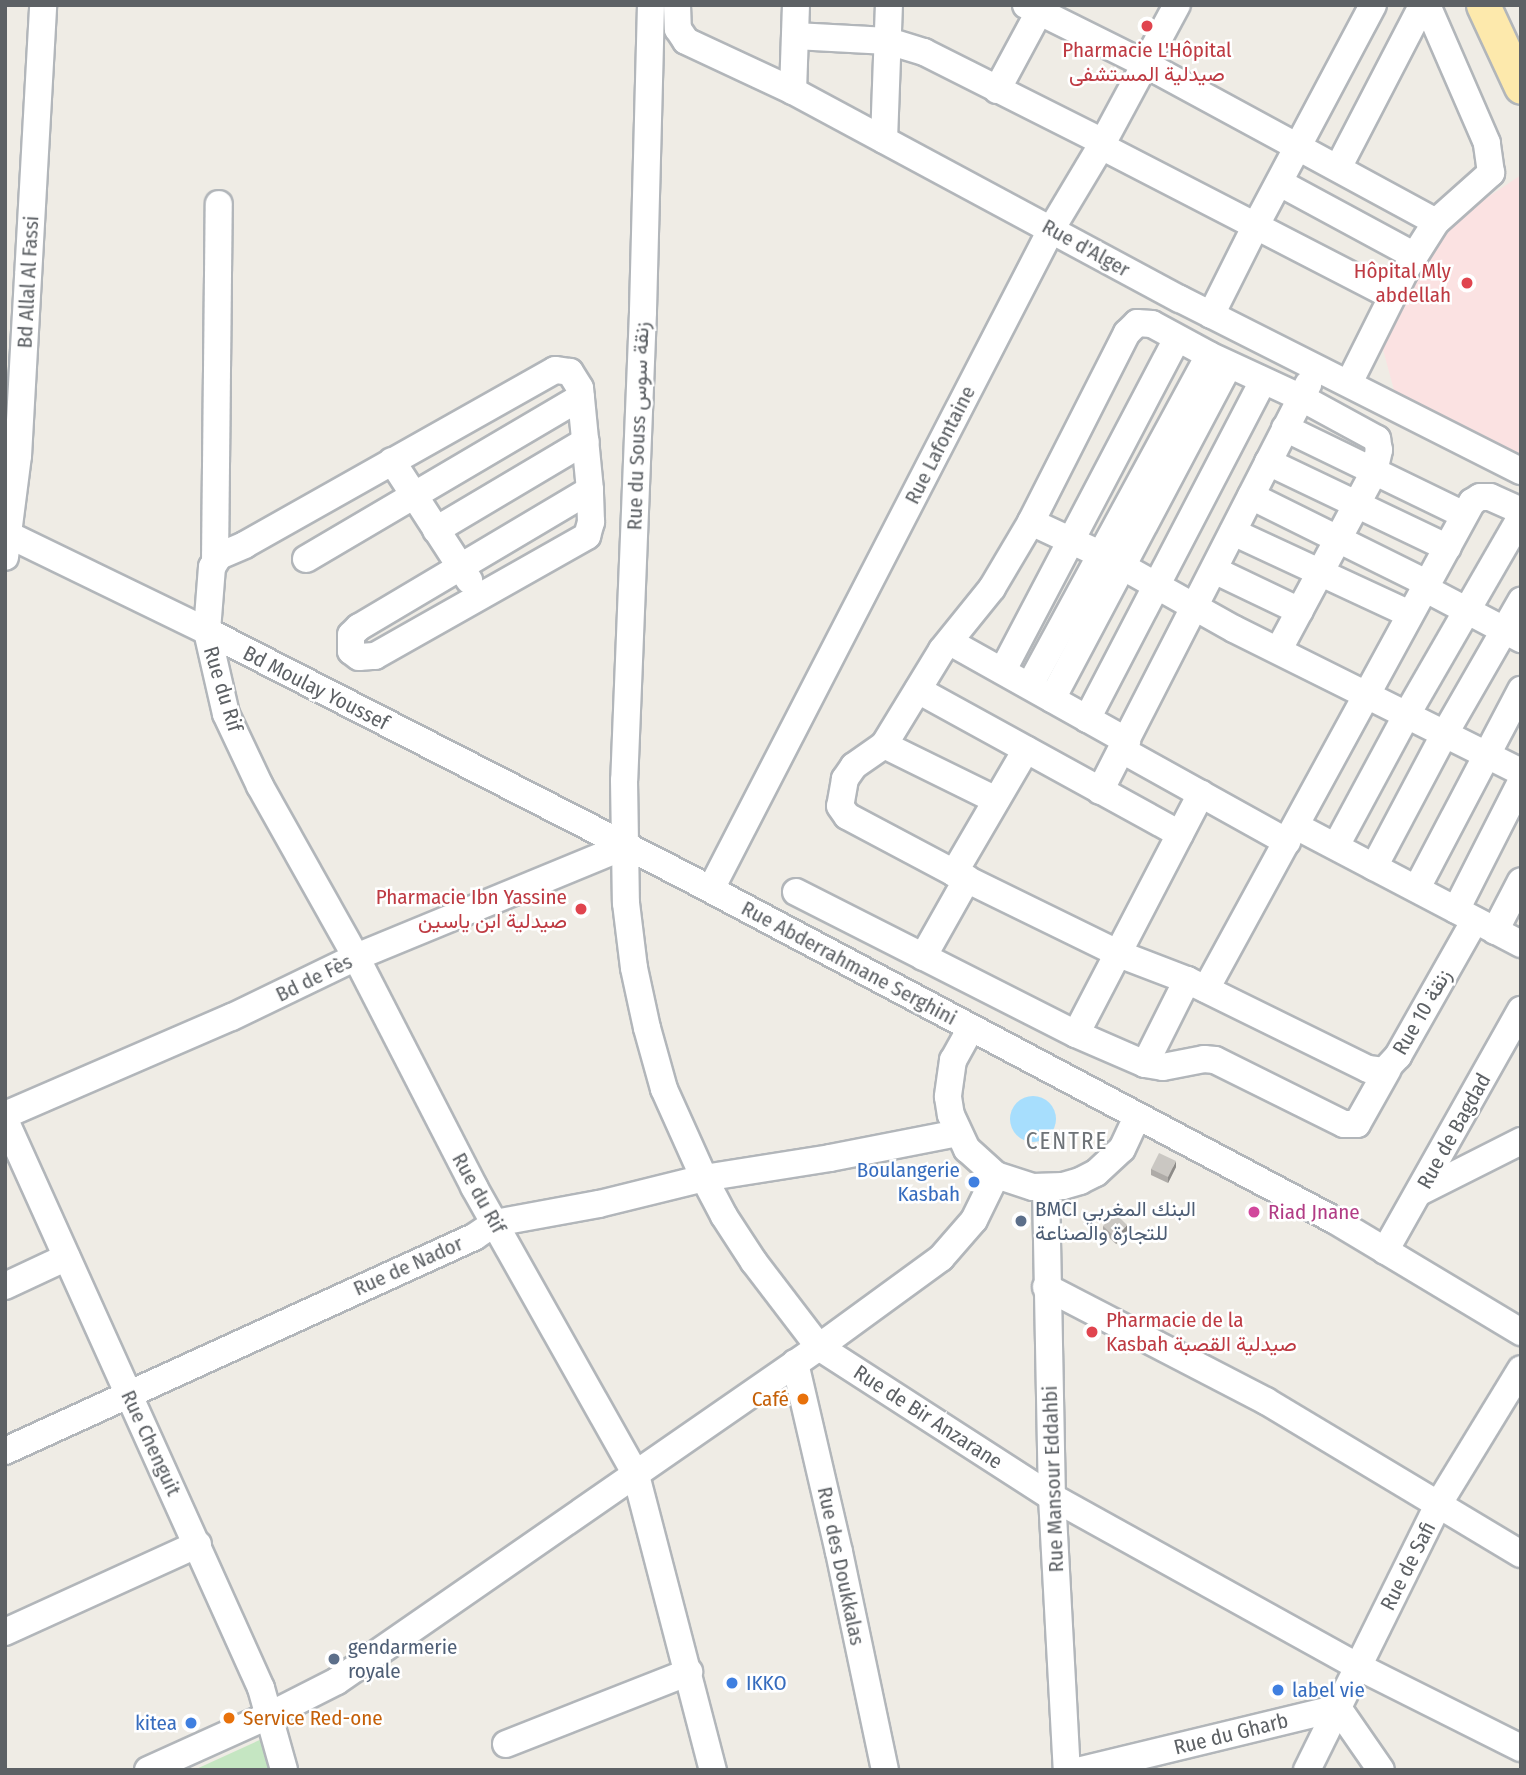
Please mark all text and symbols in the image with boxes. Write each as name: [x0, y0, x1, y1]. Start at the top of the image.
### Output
marker: Pharmacie L'Hôpital صيدلية المستشفى: [1139, 18, 1155, 34]
place label: Pharmacie L'Hôpital صيدلية المستشفى: [1062, 37, 1232, 87]
street label: Rue d'Alger: [1038, 214, 1134, 282]
street label: Bd Allal Al Fassi: [12, 215, 44, 349]
place label: Hôpital Mly abdellah: [1354, 258, 1451, 308]
marker: Hôpital Mly abdellah: [1457, 273, 1477, 293]
street label: Rue du Souss زنقة سوس: [622, 321, 654, 531]
street label: Rue Lafontaine: [899, 382, 981, 508]
street label: Bd Moulay Youssef: [239, 640, 393, 736]
street label: Rue du Rif: [198, 643, 248, 735]
place label: Pharmacie Ibn Yassine صيدلية ابن ياسين: [376, 884, 567, 934]
street label: Rue Abderrahmane Serghini: [737, 895, 961, 1031]
marker: Pharmacie Ibn Yassine صيدلية ابن ياسين: [573, 901, 589, 917]
street label: Bd de Fès: [272, 949, 356, 1007]
street label: Rue 10 زنقة: [1387, 965, 1457, 1059]
street label: Rue de Bagdad: [1412, 1069, 1496, 1193]
district label: CENTRE: [1027, 1127, 1107, 1155]
street label: Rue du Rif: [447, 1148, 511, 1238]
place label: Boulangerie Kasbah: [857, 1157, 960, 1207]
marker: Boulangerie Kasbah: [966, 1174, 982, 1190]
place label: BMCI البنك المغربي للتجارة والصناعة: [1035, 1196, 1196, 1246]
place label: Riad Jnane: [1268, 1199, 1360, 1225]
marker: Riad Jnane: [1246, 1204, 1262, 1220]
marker: BMCI البنك المغربي للتجارة والصناعة: [1013, 1213, 1029, 1229]
street label: Rue de Nador: [349, 1231, 467, 1301]
place label: Pharmacie de la Kasbah صيدلية القصبة: [1106, 1307, 1297, 1357]
marker: Pharmacie de la Kasbah صيدلية القصبة: [1084, 1324, 1100, 1340]
street label: Rue de Bir Anzarane: [849, 1360, 1007, 1474]
street label: Rue Mansour Eddahbi: [1037, 1385, 1069, 1573]
street label: Rue Chenguit: [116, 1386, 186, 1500]
place label: Café: [752, 1386, 789, 1412]
marker: Café: [795, 1391, 811, 1407]
street label: Rue des Doukkalas: [812, 1484, 870, 1648]
street label: Rue de Safi: [1375, 1518, 1441, 1614]
place label: gendarmerie royale: [348, 1634, 457, 1684]
marker: gendarmerie royale: [326, 1651, 342, 1667]
place label: IKKO: [746, 1670, 787, 1696]
marker: IKKO: [724, 1675, 740, 1691]
place label: label vie: [1292, 1677, 1365, 1703]
marker: label vie: [1270, 1682, 1286, 1698]
place label: Service Red-one: [243, 1705, 383, 1731]
street label: Rue du Gharb: [1171, 1708, 1291, 1760]
place label: kitea: [135, 1710, 177, 1736]
marker: Service Red-one: [221, 1710, 237, 1726]
marker: kitea: [183, 1715, 199, 1731]

